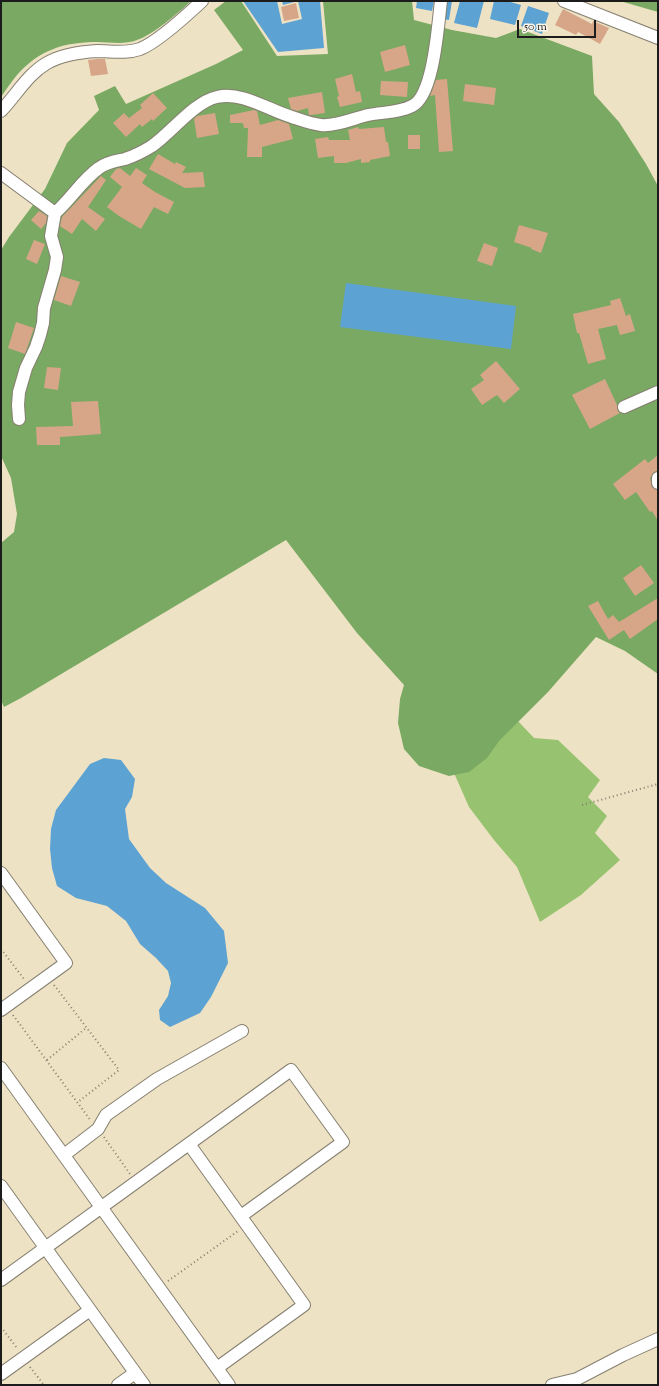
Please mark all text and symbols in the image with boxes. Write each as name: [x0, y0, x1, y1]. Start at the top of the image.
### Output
scale bar: [519, 12, 598, 38]
text: 50 m: [524, 18, 547, 36]

